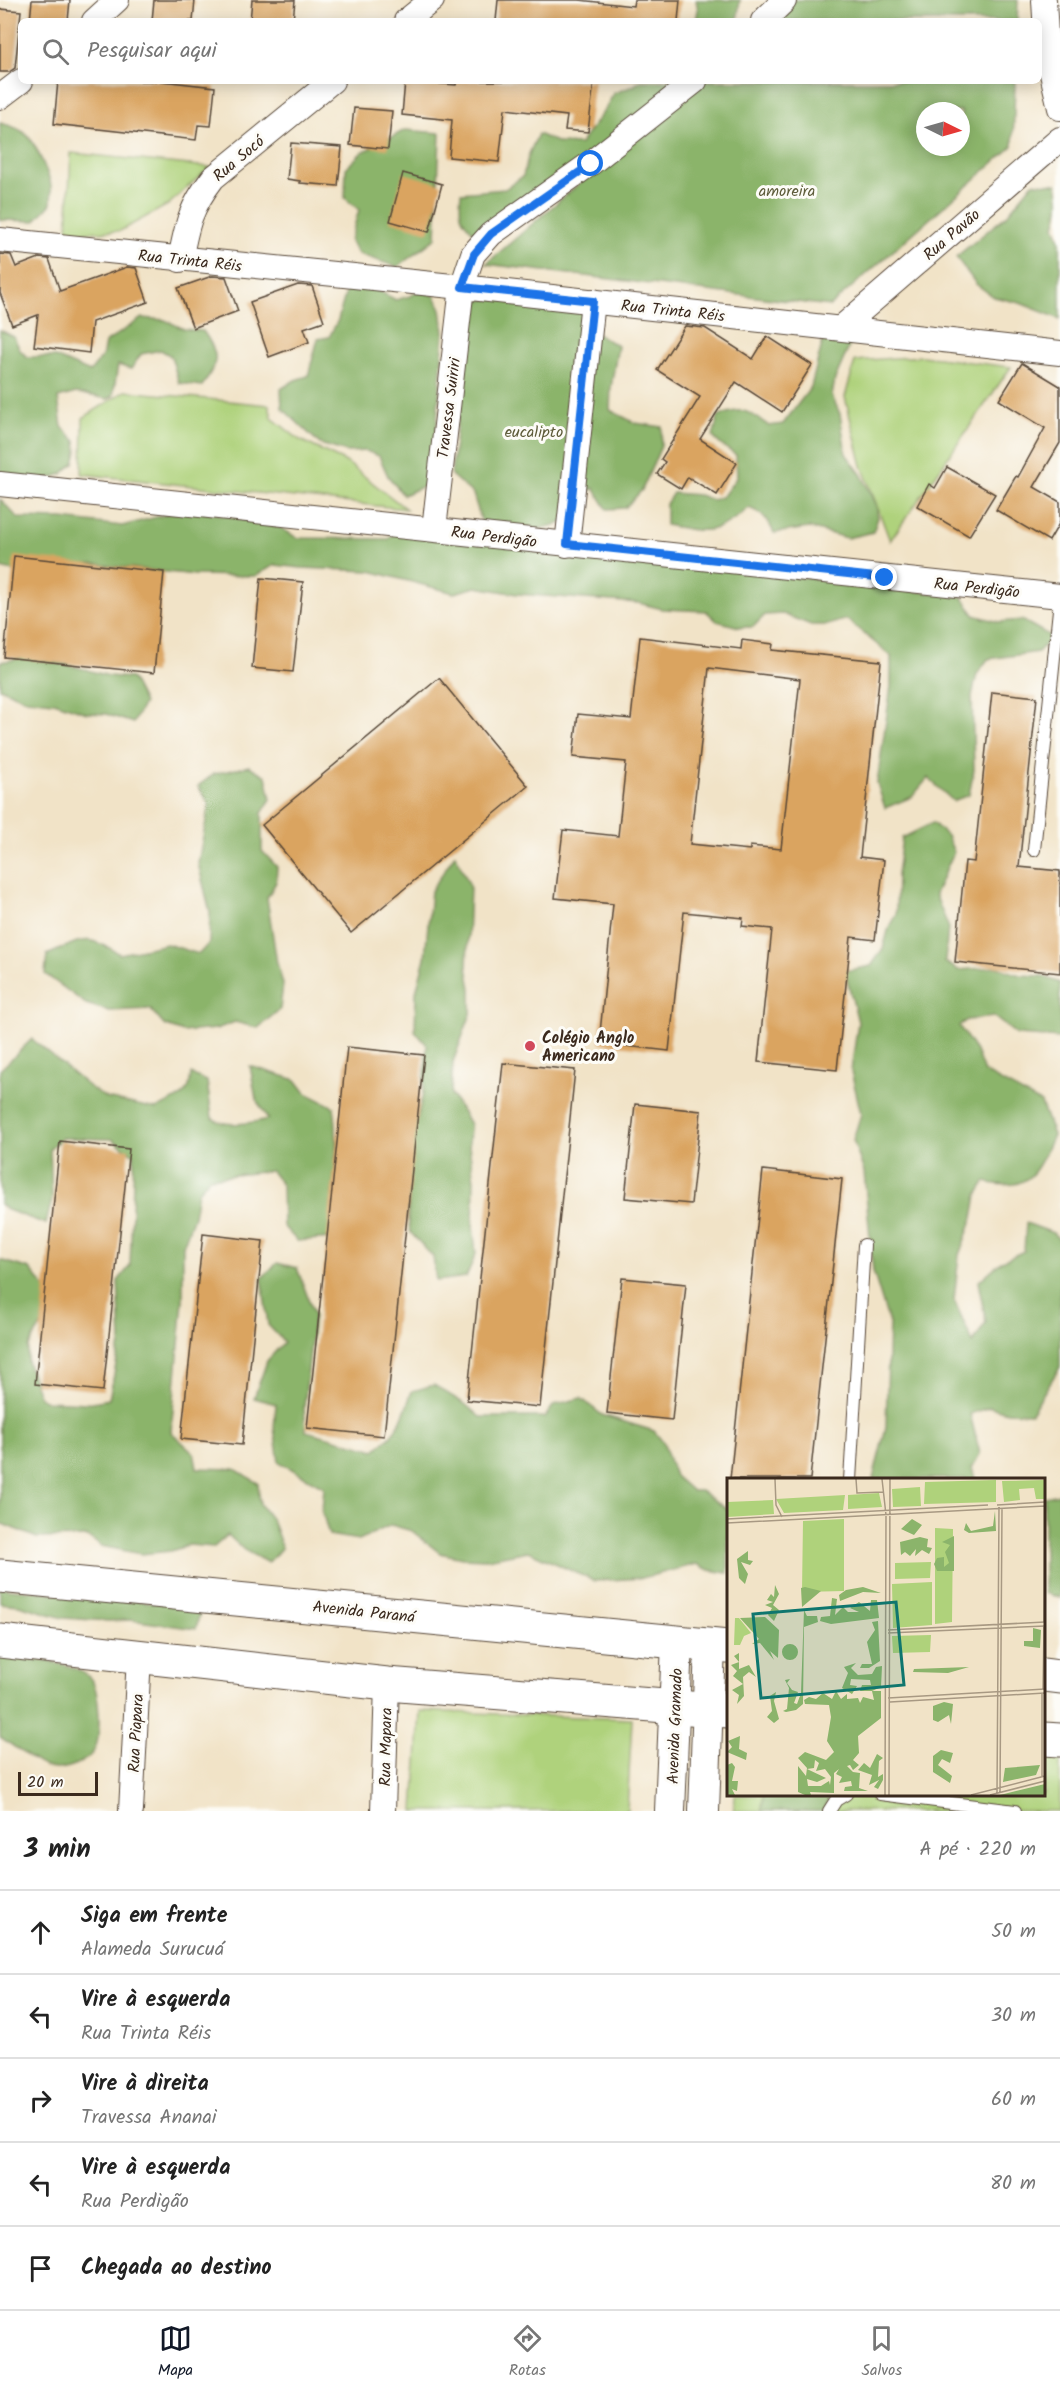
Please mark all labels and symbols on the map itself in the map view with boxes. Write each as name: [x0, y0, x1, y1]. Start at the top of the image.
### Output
north arrow: [916, 102, 970, 156]
street label: Rua Socó: [208, 129, 271, 188]
route start: [577, 150, 603, 176]
park label: amoreira: [759, 179, 815, 204]
street label: Rua Pavão: [918, 203, 986, 267]
street label: Rua Trinta Réis: [137, 244, 243, 279]
street label: Rua Trinta Réis: [620, 294, 726, 329]
street label: Travessa Suiriri: [431, 355, 468, 460]
park label: eucalipto: [505, 420, 563, 445]
street label: Rua Perdigão: [449, 520, 538, 555]
route end: [871, 564, 897, 590]
street label: Rua Perdigão: [933, 572, 1021, 605]
place label: Colégio Anglo Americano: [542, 1026, 634, 1069]
marker: Colégio Anglo Americano: [523, 1039, 537, 1053]
inset map: [727, 1478, 1045, 1796]
street label: Avenida Paraná: [311, 1595, 418, 1630]
street label: Avenida Gramado: [661, 1668, 690, 1784]
street label: Rua Piapara: [122, 1693, 151, 1773]
street label: Rua Mapara: [373, 1707, 400, 1787]
scale bar: [18, 1769, 98, 1796]

